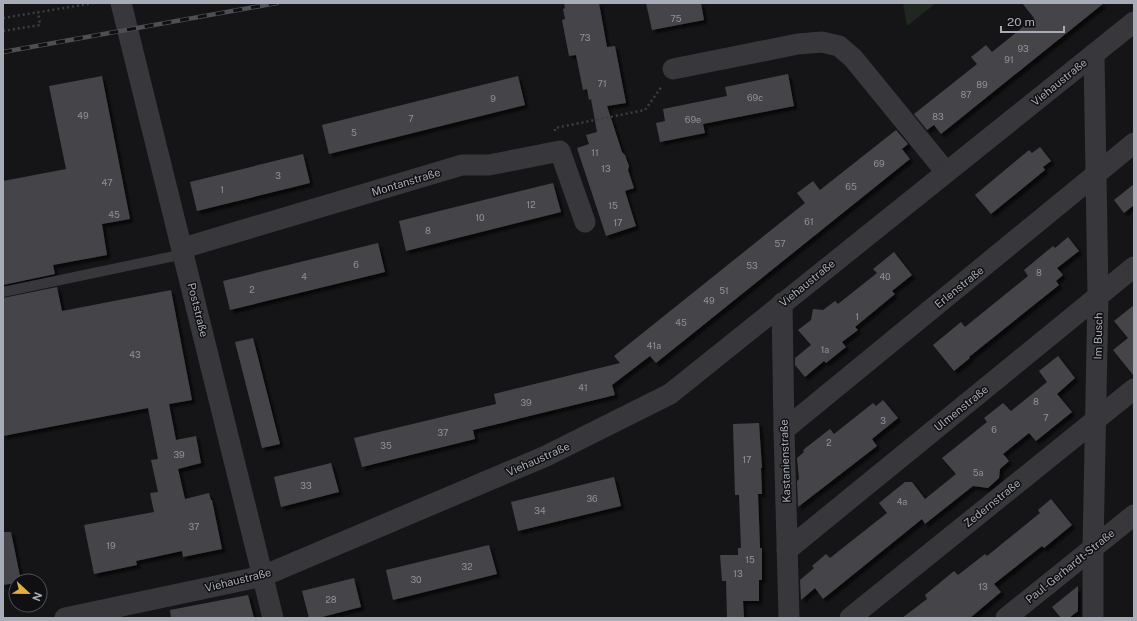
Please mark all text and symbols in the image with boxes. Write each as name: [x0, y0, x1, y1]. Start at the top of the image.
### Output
scale bar: [1001, 8, 1064, 34]
house number: 75: [670, 13, 682, 24]
text: 20 m: [1007, 15, 1035, 29]
house number: 73: [580, 32, 591, 43]
house number: 93: [1017, 43, 1029, 54]
house number: 91: [1004, 54, 1014, 65]
street label: Viehaustraße: [1029, 56, 1089, 108]
house number: 71: [597, 78, 607, 89]
house number: 89: [976, 79, 988, 90]
house number: 87: [960, 89, 972, 100]
house number: 69c: [747, 92, 763, 103]
house number: 9: [490, 93, 496, 104]
house number: 49: [77, 110, 89, 121]
house number: 83: [932, 111, 944, 122]
house number: 7: [408, 113, 414, 124]
house number: 69e: [685, 114, 701, 125]
house number: 5: [351, 127, 357, 138]
house number: 11: [591, 147, 599, 158]
house number: 69: [873, 158, 885, 169]
house number: 13: [601, 163, 611, 174]
street label: Montanstraße: [370, 166, 442, 198]
house number: 3: [275, 170, 281, 181]
house number: 47: [101, 177, 113, 188]
house number: 65: [845, 181, 857, 192]
house number: 1: [220, 184, 224, 195]
house number: 12: [526, 199, 536, 210]
house number: 15: [608, 200, 618, 211]
house number: 45: [108, 209, 120, 220]
house number: 10: [475, 212, 485, 223]
house number: 61: [804, 216, 814, 227]
house number: 17: [613, 217, 623, 228]
house number: 8: [425, 225, 431, 236]
house number: 57: [774, 238, 786, 249]
street label: Viehaustraße: [777, 257, 837, 309]
house number: 6: [353, 259, 359, 270]
house number: 53: [746, 260, 758, 271]
street label: Erlenstraße: [932, 264, 986, 310]
house number: 8: [1036, 267, 1042, 278]
house number: 4: [301, 271, 307, 282]
house number: 40: [879, 271, 891, 282]
street label: Poststraße: [185, 282, 211, 338]
house number: 2: [249, 284, 255, 295]
house number: 51: [719, 285, 729, 296]
house number: 49: [703, 295, 715, 306]
house number: 1: [855, 311, 859, 322]
street label: Im Busch: [1092, 312, 1104, 360]
house number: 45: [675, 317, 687, 328]
house number: 41a: [647, 340, 661, 351]
house number: 1a: [821, 344, 829, 355]
house number: 43: [129, 349, 141, 360]
house number: 41: [578, 382, 588, 393]
street label: Ulmenstraße: [932, 383, 990, 433]
house number: 8: [1033, 396, 1039, 407]
house number: 39: [520, 397, 532, 408]
house number: 7: [1043, 412, 1049, 423]
house number: 3: [880, 415, 886, 426]
street label: Kastanienstraße: [778, 419, 792, 503]
house number: 6: [991, 424, 997, 435]
house number: 37: [438, 427, 448, 438]
house number: 2: [826, 437, 832, 448]
house number: 35: [380, 440, 392, 451]
street label: Viehaustraße: [505, 440, 571, 478]
house number: 39: [173, 449, 185, 460]
house number: 17: [742, 454, 752, 465]
house number: 5a: [973, 467, 983, 478]
street label: Zedernstraße: [961, 477, 1023, 529]
house number: 33: [300, 480, 312, 491]
house number: 36: [586, 493, 598, 504]
house number: 4a: [897, 496, 907, 507]
house number: 34: [534, 505, 546, 516]
house number: 37: [189, 521, 199, 532]
street label: Paul-Gerhardt-Straße: [1023, 526, 1117, 606]
house number: 19: [106, 540, 116, 551]
house number: 15: [745, 554, 755, 565]
house number: 32: [461, 561, 473, 572]
street label: Viehaustraße: [204, 566, 272, 594]
house number: 13: [733, 568, 743, 579]
north arrow: [8, 573, 48, 613]
house number: 30: [410, 574, 422, 585]
house number: 13: [978, 581, 988, 592]
text: N: [30, 591, 44, 603]
house number: 28: [325, 594, 337, 605]

